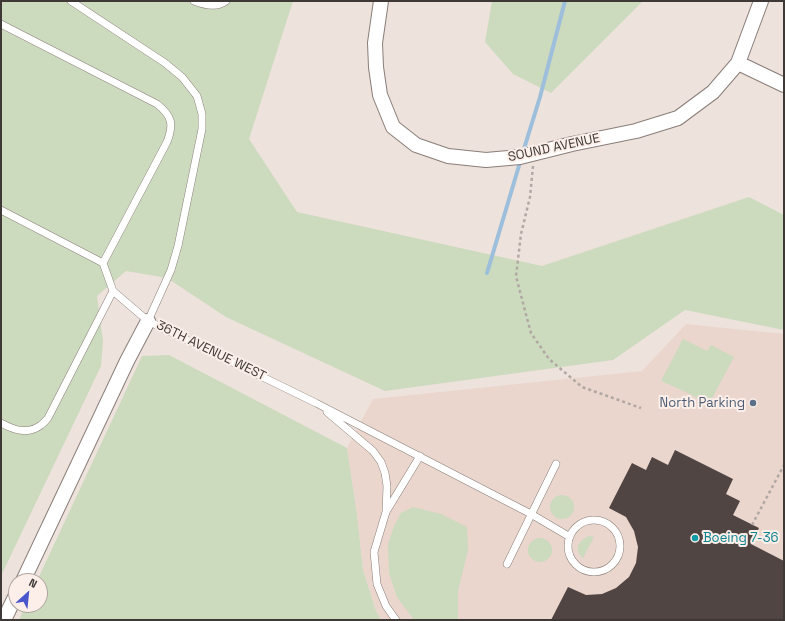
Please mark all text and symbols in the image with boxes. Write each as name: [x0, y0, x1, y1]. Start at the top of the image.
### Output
street label: SOUND AVENUE: [507, 131, 601, 165]
street label: 36TH AVENUE WEST: [154, 318, 268, 384]
place label: North Parking: [660, 395, 745, 411]
marker: North Parking: [748, 398, 758, 408]
place label: Boeing 7-36: [703, 530, 778, 546]
marker: Boeing 7-36: [690, 533, 700, 543]
north arrow: [8, 573, 48, 613]
text: N: [27, 575, 39, 591]

